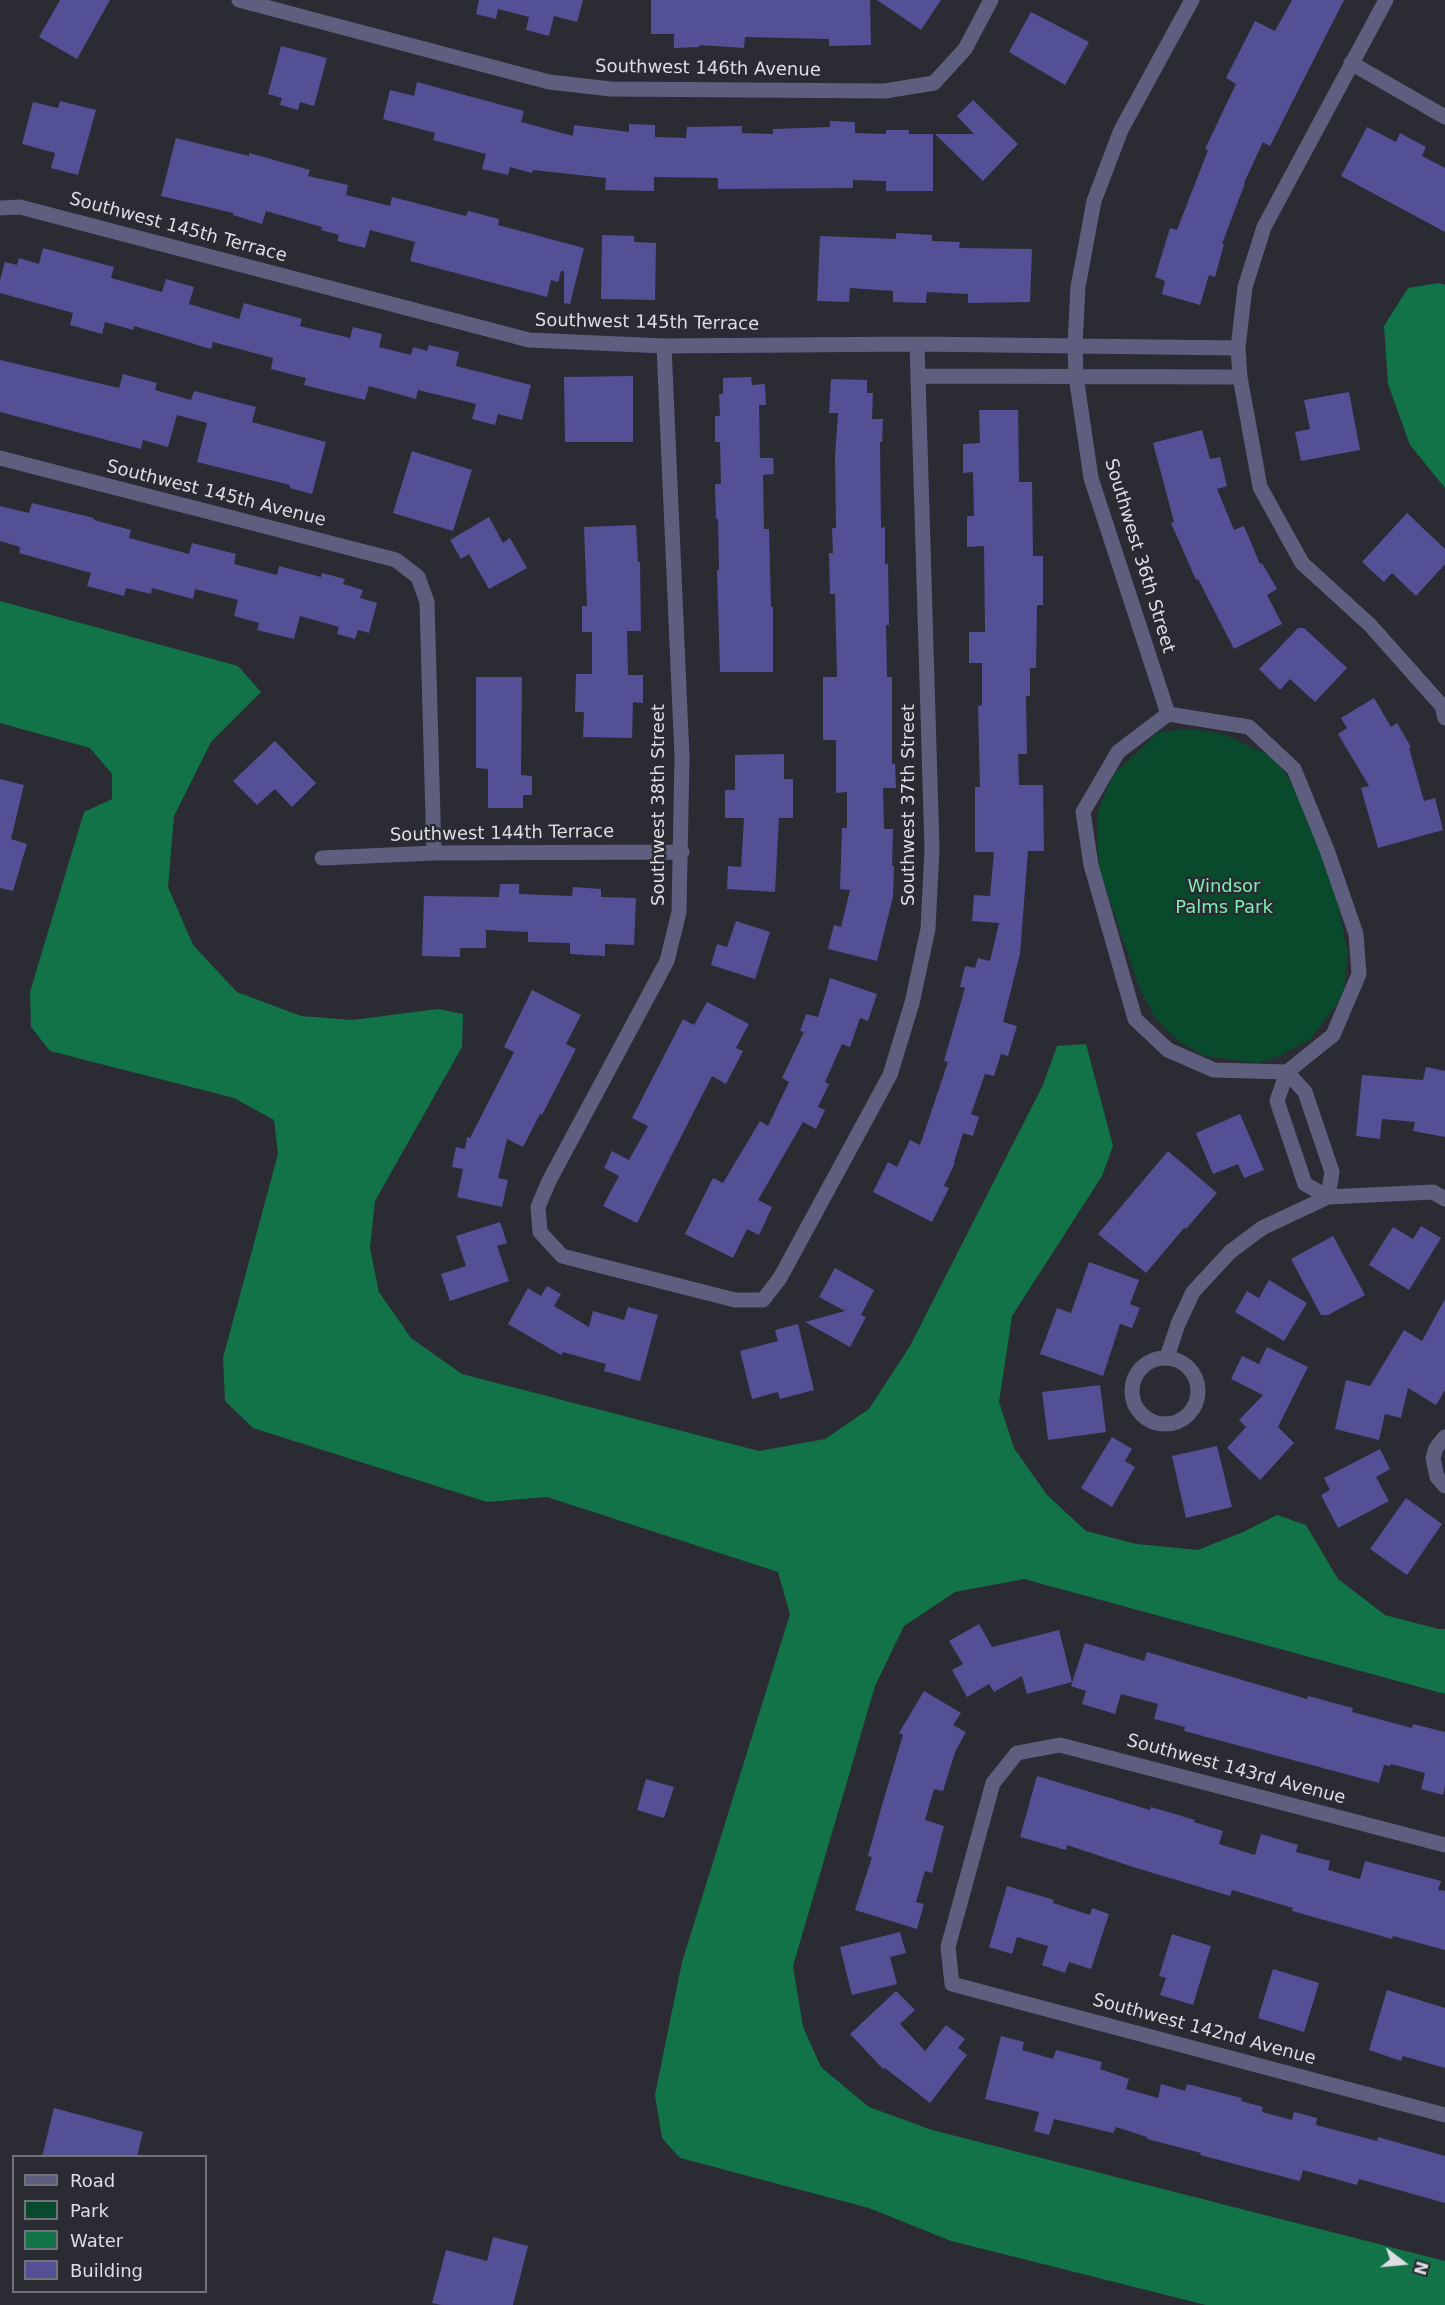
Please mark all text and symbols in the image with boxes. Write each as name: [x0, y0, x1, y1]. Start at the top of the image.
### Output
street label: Southwest 146th Avenue: [595, 56, 821, 82]
street label: Southwest 145th Terrace: [67, 189, 289, 267]
street label: Southwest 145th Terrace: [535, 310, 759, 336]
street label: Southwest 145th Avenue: [104, 456, 328, 532]
street label: Southwest 36th Street: [1099, 456, 1179, 656]
street label: Southwest 38th Street: [648, 704, 670, 906]
street label: Southwest 37th Street: [898, 704, 920, 906]
street label: Southwest 144th Terrace: [390, 821, 614, 847]
park label: Windsor Palms Park: [1175, 876, 1273, 918]
street label: Southwest 143rd Avenue: [1124, 1730, 1348, 1810]
street label: Southwest 142nd Avenue: [1090, 1990, 1318, 2070]
legend: [12, 2155, 207, 2293]
text: Road: [70, 2170, 115, 2191]
text: Park: [70, 2200, 109, 2221]
text: Water: [70, 2230, 123, 2251]
north arrow: [1373, 2233, 1433, 2293]
text: N: [1410, 2259, 1432, 2277]
text: Building: [70, 2260, 143, 2281]

